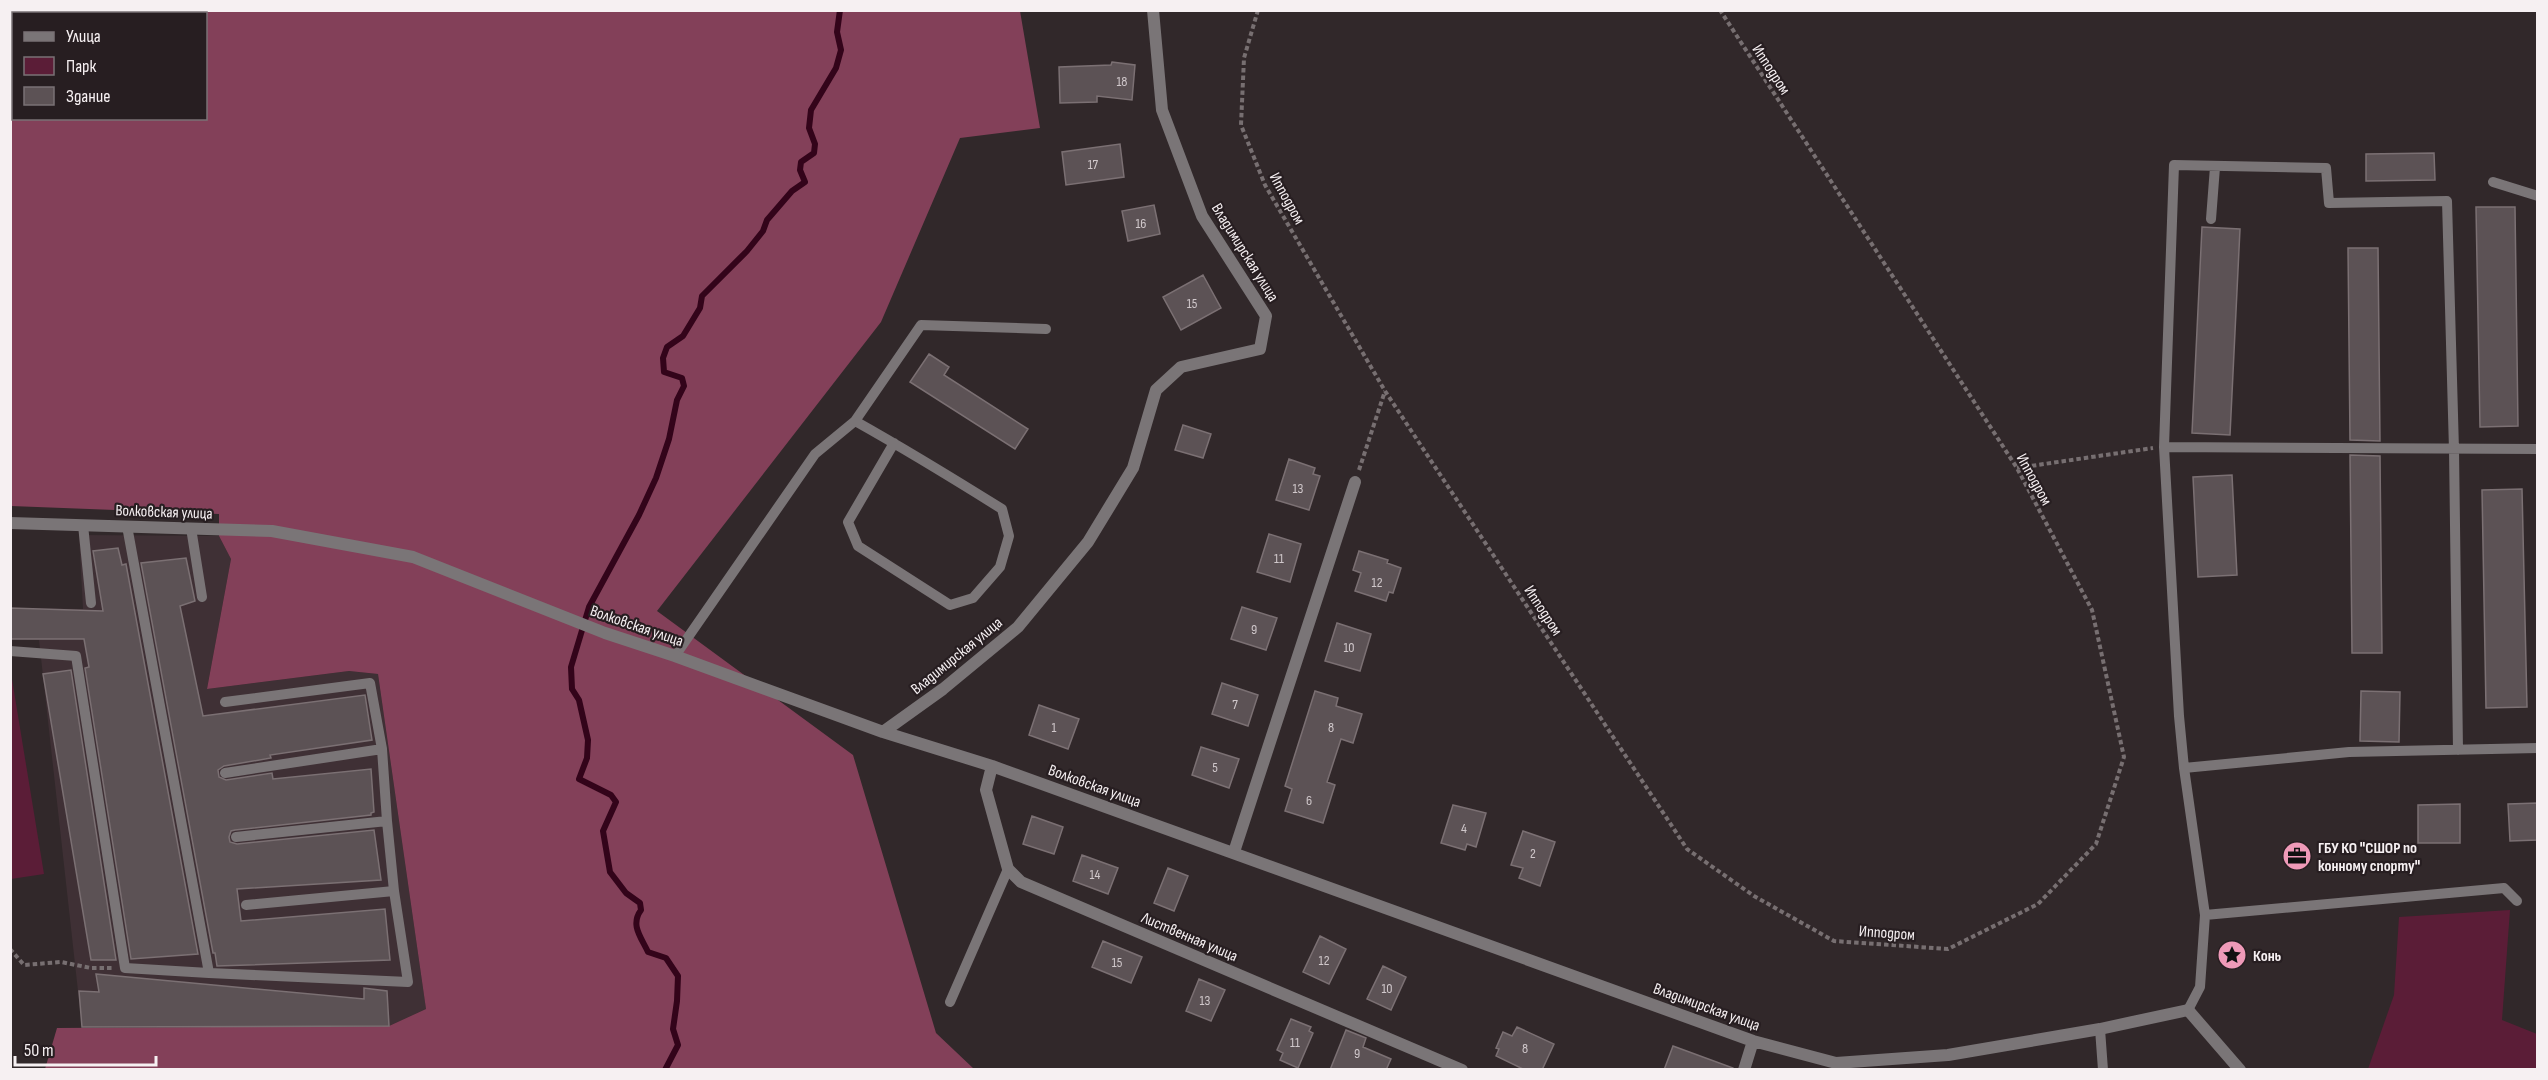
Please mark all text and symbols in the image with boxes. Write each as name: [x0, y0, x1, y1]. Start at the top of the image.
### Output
legend: [12, 12, 207, 120]
text: Улица: [66, 26, 101, 47]
street label: Ипподром: [1747, 41, 1794, 99]
text: Парк: [66, 56, 97, 77]
house number: 18: [1116, 73, 1128, 90]
text: Здание: [66, 86, 111, 107]
house number: 17: [1088, 156, 1099, 173]
street label: Ипподром: [1265, 170, 1309, 228]
street label: Владимирская улица: [1207, 200, 1283, 305]
house number: 16: [1135, 215, 1147, 232]
house number: 15: [1187, 295, 1198, 312]
street label: Ипподром: [2012, 451, 2056, 509]
house number: 13: [1293, 480, 1304, 497]
street label: Волковская улица: [115, 501, 213, 524]
house number: 11: [1274, 550, 1284, 567]
house number: 12: [1372, 574, 1383, 591]
street label: Ипподром: [1519, 582, 1566, 640]
street label: Волковская улица: [587, 602, 686, 651]
street label: Владимирская улица: [907, 613, 1007, 699]
house number: 9: [1251, 621, 1257, 638]
house number: 10: [1343, 639, 1355, 656]
house number: 7: [1232, 696, 1238, 713]
house number: 1: [1052, 719, 1057, 736]
house number: 8: [1328, 719, 1334, 736]
house number: 5: [1212, 759, 1218, 776]
street label: Волковская улица: [1046, 761, 1143, 812]
house number: 6: [1306, 792, 1312, 809]
house number: 4: [1461, 820, 1467, 837]
place label: ГБУ КО "СШОР по конному спорту": [2318, 839, 2420, 876]
office icon: ГБУ КО "СШОР по конному спорту": [2281, 840, 2313, 872]
house number: 2: [1530, 845, 1536, 862]
house number: 14: [1090, 866, 1101, 883]
street label: Лиственная улица: [1138, 908, 1240, 966]
street label: Ипподром: [1858, 922, 1916, 945]
place icon: Конь: [2216, 939, 2248, 971]
place label: Конь: [2253, 947, 2282, 966]
house number: 12: [1319, 952, 1330, 969]
house number: 15: [1112, 954, 1123, 971]
street label: Владимирская улица: [1651, 979, 1762, 1036]
house number: 10: [1381, 980, 1393, 997]
house number: 13: [1200, 992, 1211, 1009]
scale bar: [15, 1029, 156, 1067]
house number: 11: [1290, 1034, 1300, 1051]
text: 50 m: [24, 1040, 54, 1061]
house number: 8: [1522, 1040, 1528, 1057]
house number: 9: [1354, 1045, 1360, 1062]

